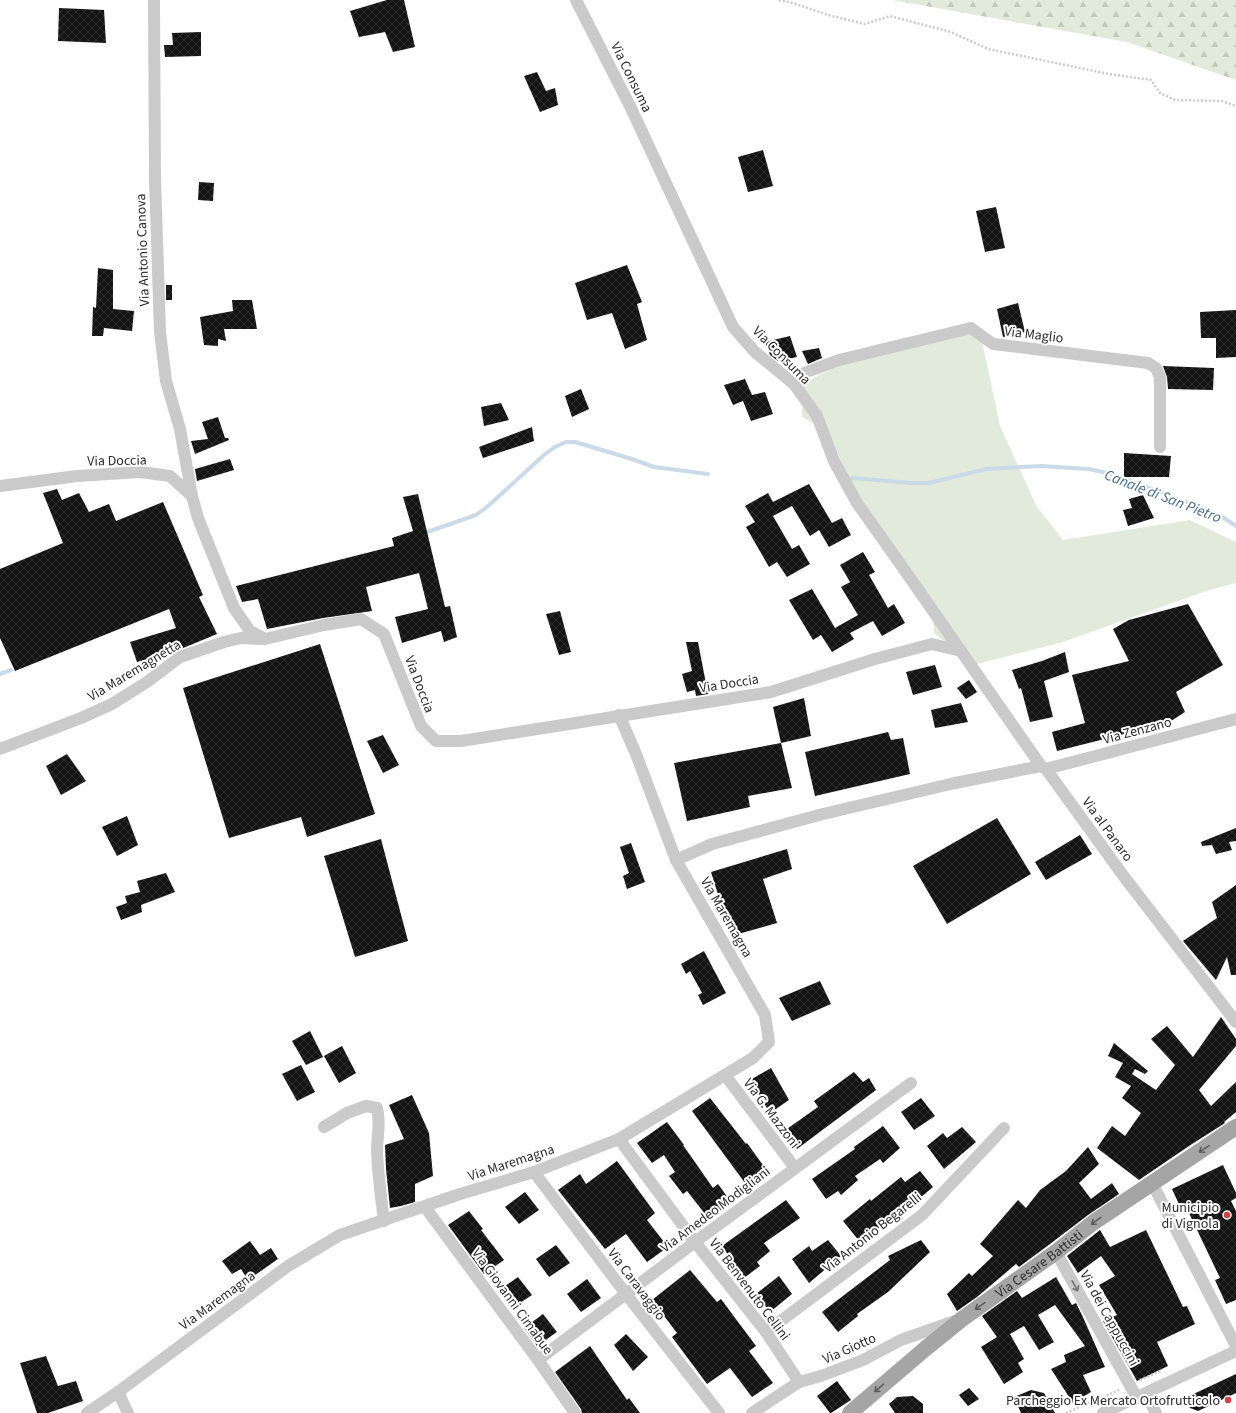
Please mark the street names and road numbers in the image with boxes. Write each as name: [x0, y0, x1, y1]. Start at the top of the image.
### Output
street label: Via Consuma: [605, 39, 657, 116]
street label: Via Antonio Canova: [131, 193, 155, 307]
street label: Via Maglio: [1003, 321, 1065, 349]
street label: Via Consuma: [747, 322, 815, 390]
street label: Via Doccia: [87, 450, 147, 472]
street label: Via Maremagnetta: [84, 635, 185, 707]
street label: Via Doccia: [399, 653, 439, 716]
street label: Via Doccia: [698, 669, 760, 699]
street label: Via Zenzano: [1101, 712, 1174, 750]
street label: Via al Panaro: [1077, 793, 1137, 866]
street label: Via Maremagna: [695, 874, 757, 961]
street label: Via G. Mazzoni: [738, 1074, 804, 1153]
street label: Via Maremagna: [465, 1140, 557, 1186]
street label: Via Amedeo Modigliani: [656, 1162, 775, 1258]
street label: Via Antonio Begarelli: [819, 1188, 926, 1278]
street label: Via Cesare Battisti: [991, 1225, 1088, 1303]
street label: Via Benvenuto Cellini: [704, 1234, 794, 1345]
street label: Via Giovanni Cimabue: [467, 1244, 558, 1359]
street label: Via Caravaggio: [602, 1244, 670, 1325]
street label: Via Maremagna: [175, 1266, 260, 1335]
street label: Via dei Cappuccini: [1075, 1267, 1144, 1370]
street label: Via Giotto: [820, 1328, 879, 1370]

